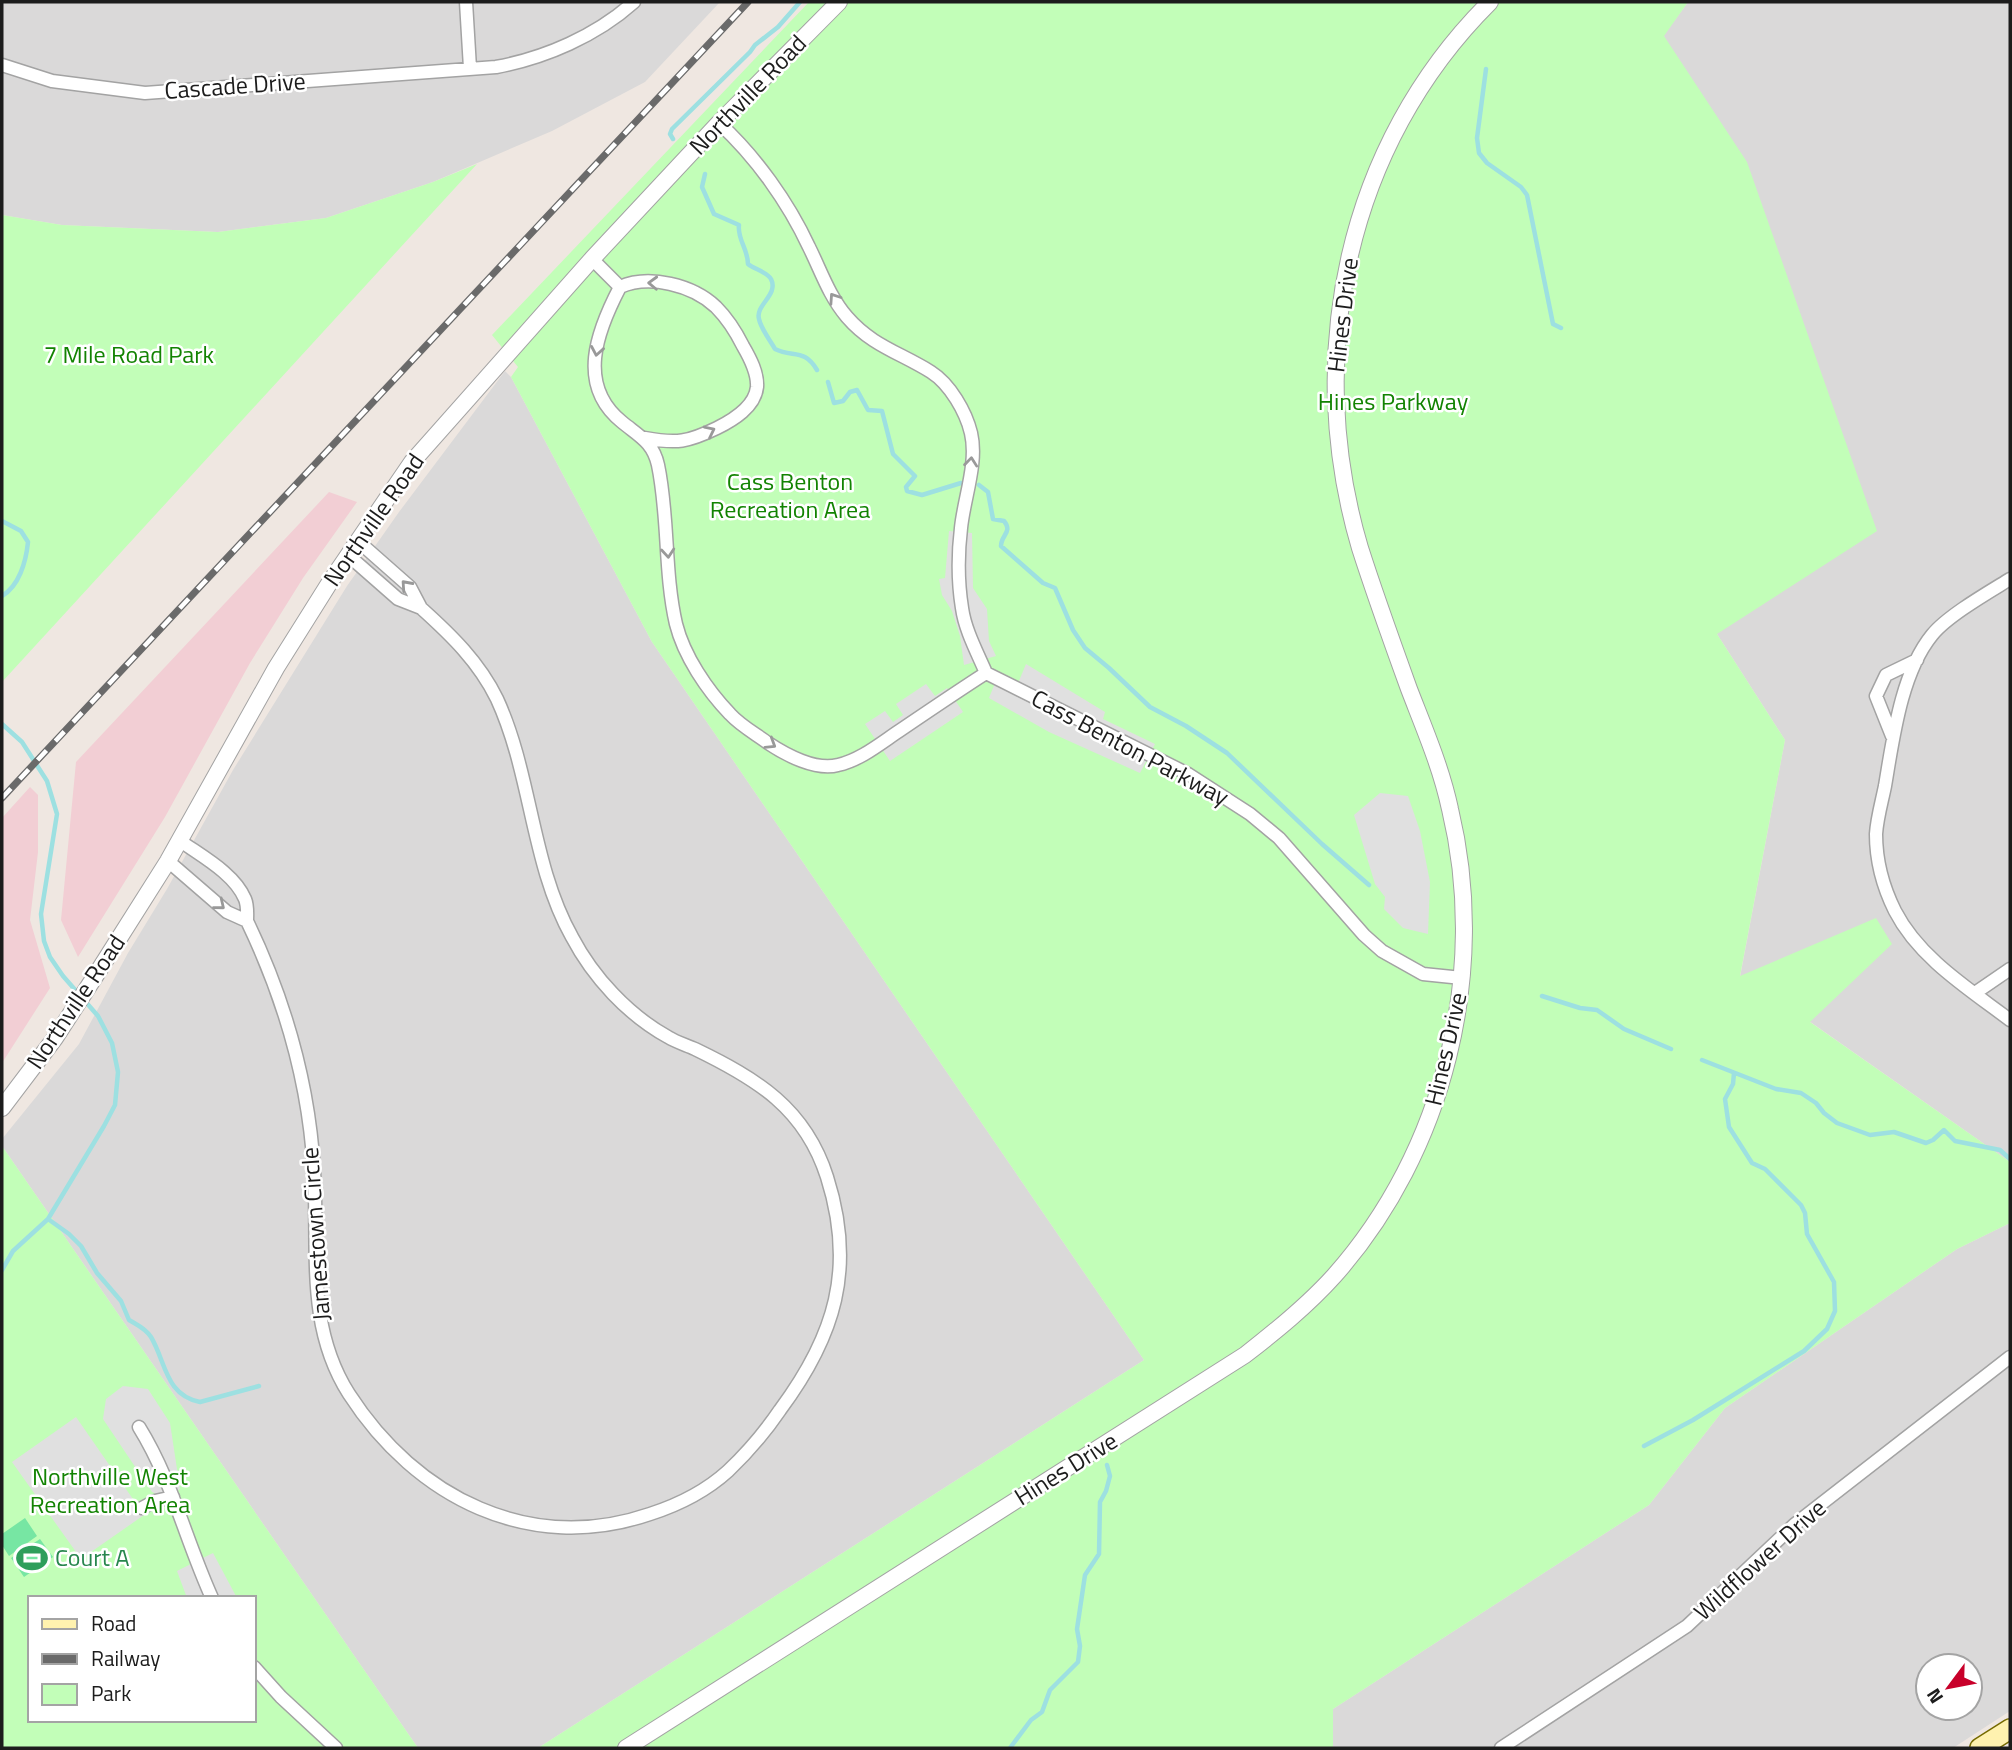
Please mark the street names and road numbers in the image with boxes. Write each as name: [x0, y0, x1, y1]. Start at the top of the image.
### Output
street label: Northville Road: [680, 26, 814, 163]
street label: Cascade Drive: [163, 62, 307, 108]
street label: Hines Drive: [1317, 255, 1367, 374]
street label: Northville Road: [314, 445, 433, 593]
street label: Cass Benton Parkway: [1025, 680, 1236, 815]
street label: Northville Road: [17, 927, 134, 1076]
street label: Hines Drive: [1415, 989, 1476, 1109]
street label: Jamestown Circle: [291, 1146, 339, 1322]
street label: Hines Drive: [1007, 1422, 1124, 1514]
street label: Wildflower Drive: [1685, 1490, 1833, 1629]

